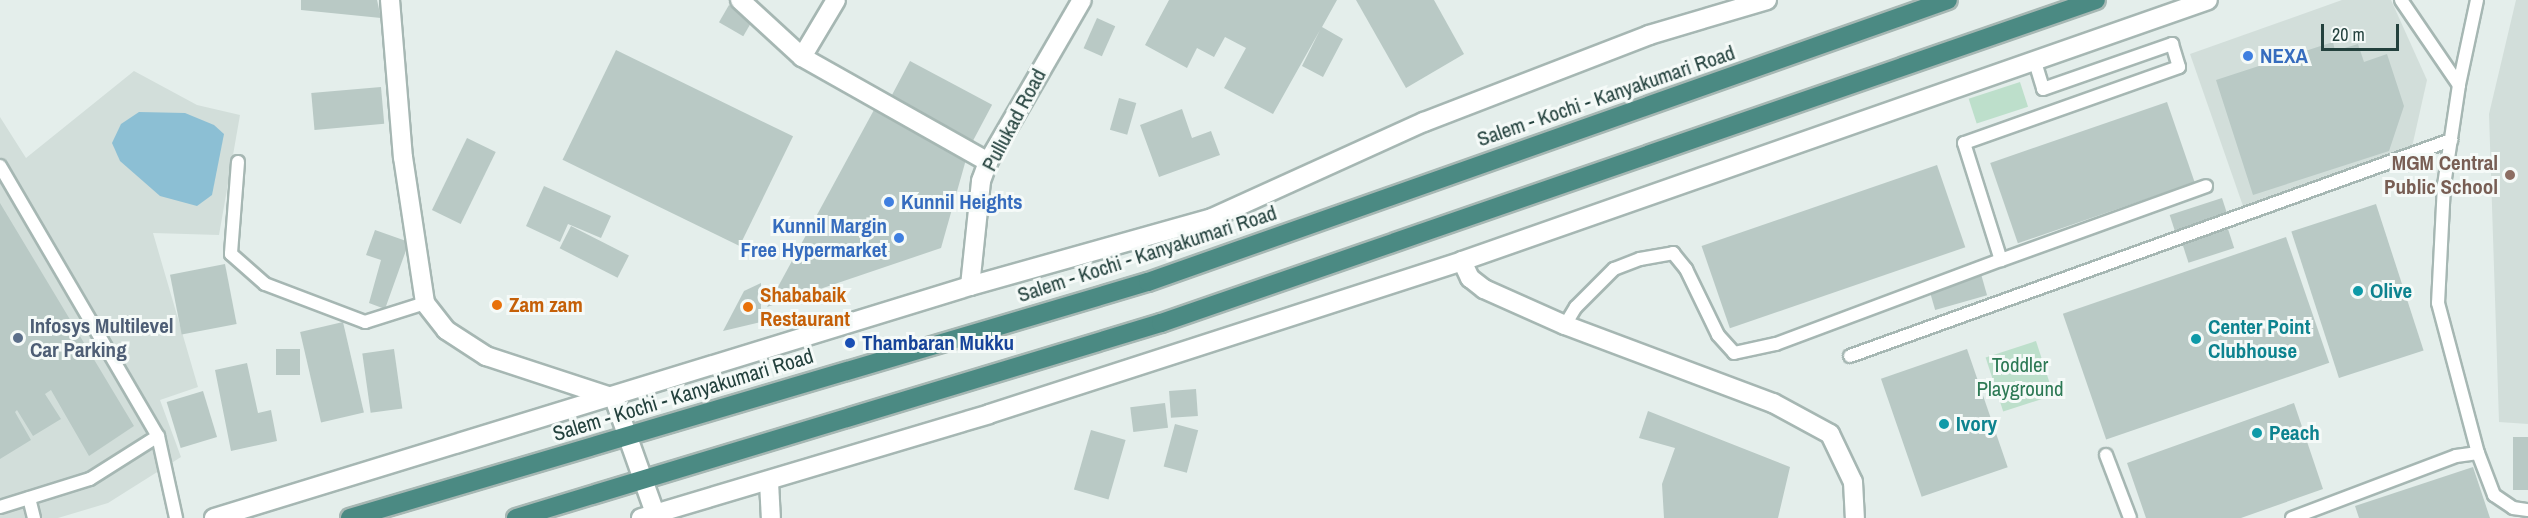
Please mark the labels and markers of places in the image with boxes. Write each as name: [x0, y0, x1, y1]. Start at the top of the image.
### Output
place label: NEXA: [2260, 43, 2308, 69]
marker: NEXA: [2241, 49, 2255, 63]
place label: MGM Central Public School: [2384, 150, 2498, 200]
marker: MGM Central Public School: [2503, 168, 2517, 182]
place label: Kunnil Heights: [901, 189, 1023, 215]
marker: Kunnil Heights: [882, 195, 896, 209]
place label: Kunnil Margin Free Hypermarket: [741, 213, 887, 263]
marker: Kunnil Margin Free Hypermarket: [892, 231, 906, 245]
place label: Olive: [2370, 278, 2412, 304]
place label: Shababaik Restaurant: [760, 282, 850, 332]
marker: Olive: [2351, 284, 2365, 298]
place label: Zam zam: [509, 292, 583, 318]
marker: Zam zam: [490, 298, 504, 312]
marker: Shababaik Restaurant: [741, 300, 755, 314]
place label: Infosys Multilevel Car Parking: [30, 313, 174, 363]
place label: Center Point Clubhouse: [2208, 314, 2310, 364]
place label: Thambaran Mukku: [862, 330, 1014, 356]
marker: Infosys Multilevel Car Parking: [11, 331, 25, 345]
marker: Center Point Clubhouse: [2189, 332, 2203, 346]
marker: Thambaran Mukku: [843, 336, 857, 350]
place label: Ivory: [1956, 411, 1997, 437]
marker: Ivory: [1937, 417, 1951, 431]
place label: Peach: [2269, 420, 2320, 446]
marker: Peach: [2250, 426, 2264, 440]

